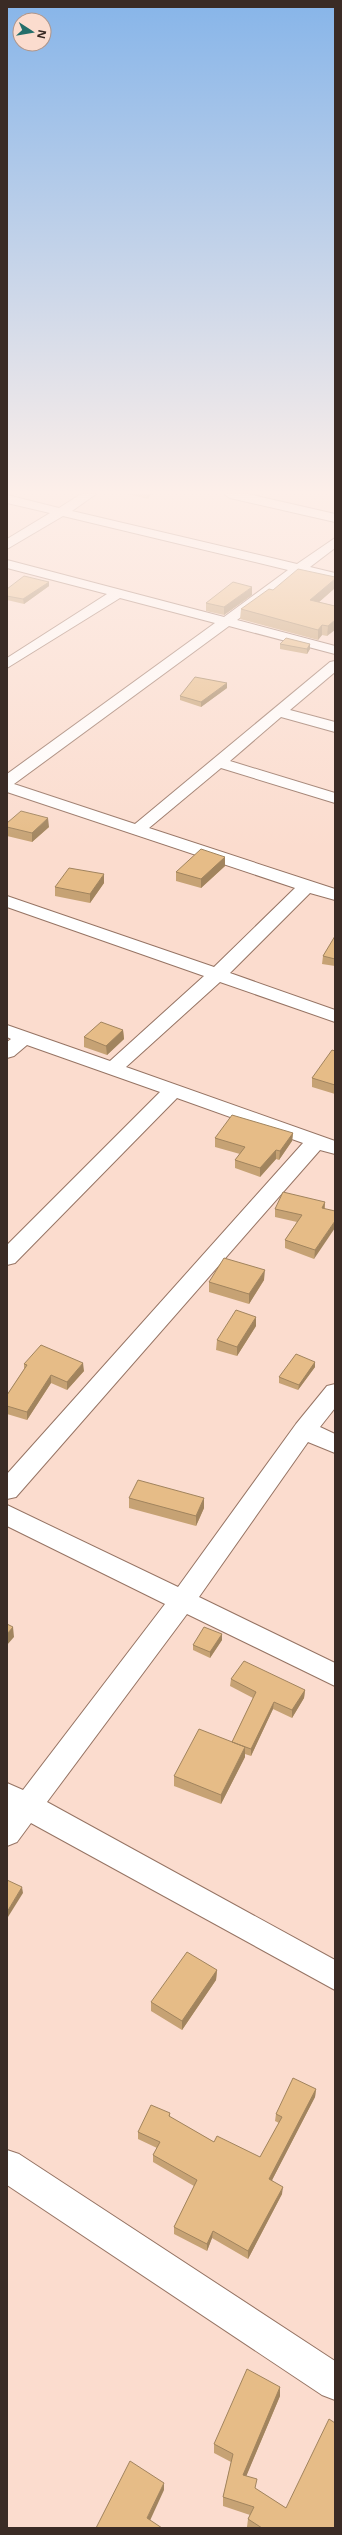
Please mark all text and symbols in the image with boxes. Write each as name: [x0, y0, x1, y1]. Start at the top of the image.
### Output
north arrow: [12, 12, 52, 52]
text: N: [34, 28, 51, 40]

